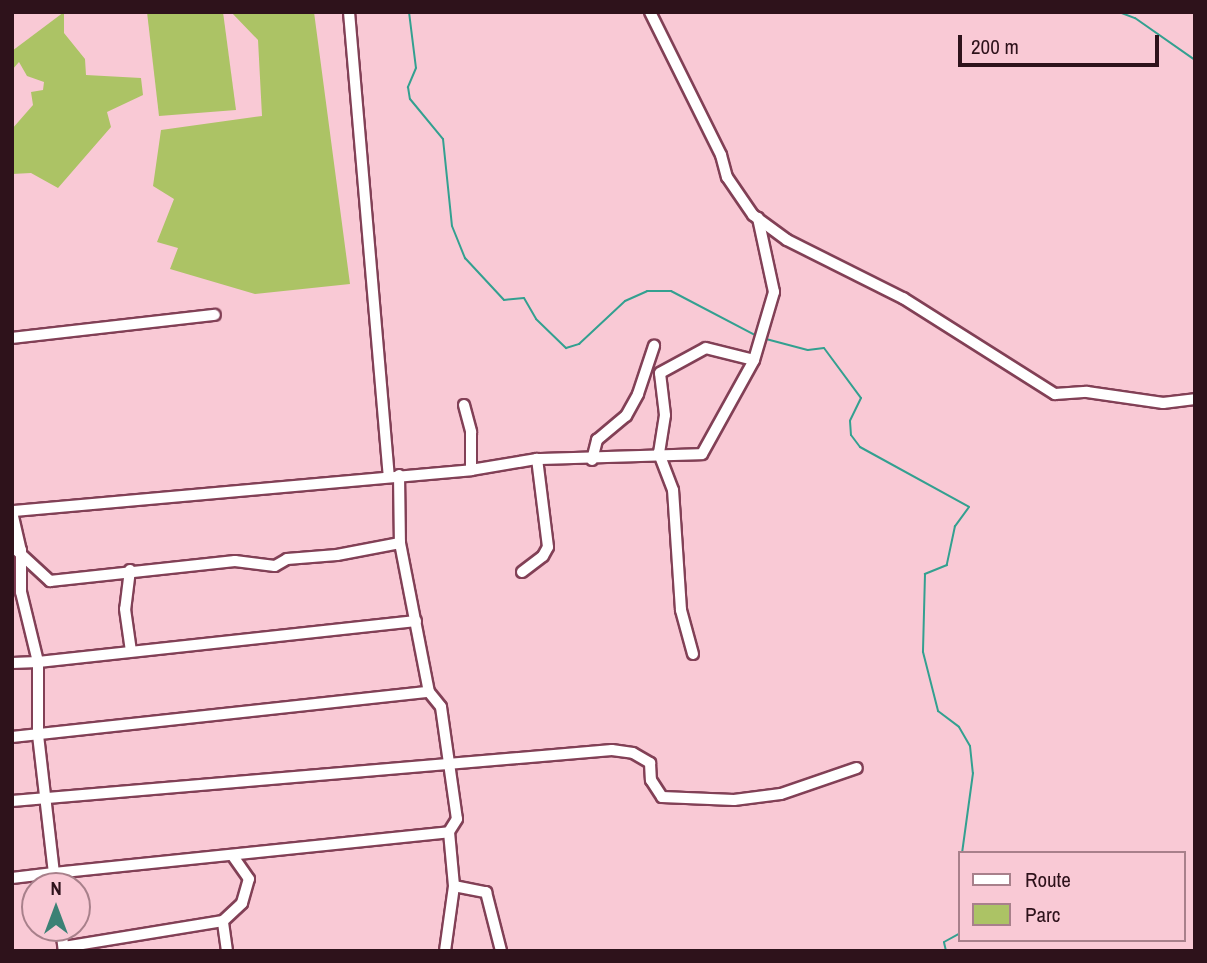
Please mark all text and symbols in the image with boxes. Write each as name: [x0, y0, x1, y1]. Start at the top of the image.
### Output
scale bar: [962, 21, 1163, 65]
text: 200 m: [971, 32, 1019, 61]
legend: [958, 851, 1186, 942]
text: Route: [1025, 865, 1071, 894]
north arrow: [21, 872, 91, 942]
text: N: [50, 875, 62, 901]
text: Parc: [1025, 900, 1060, 929]

